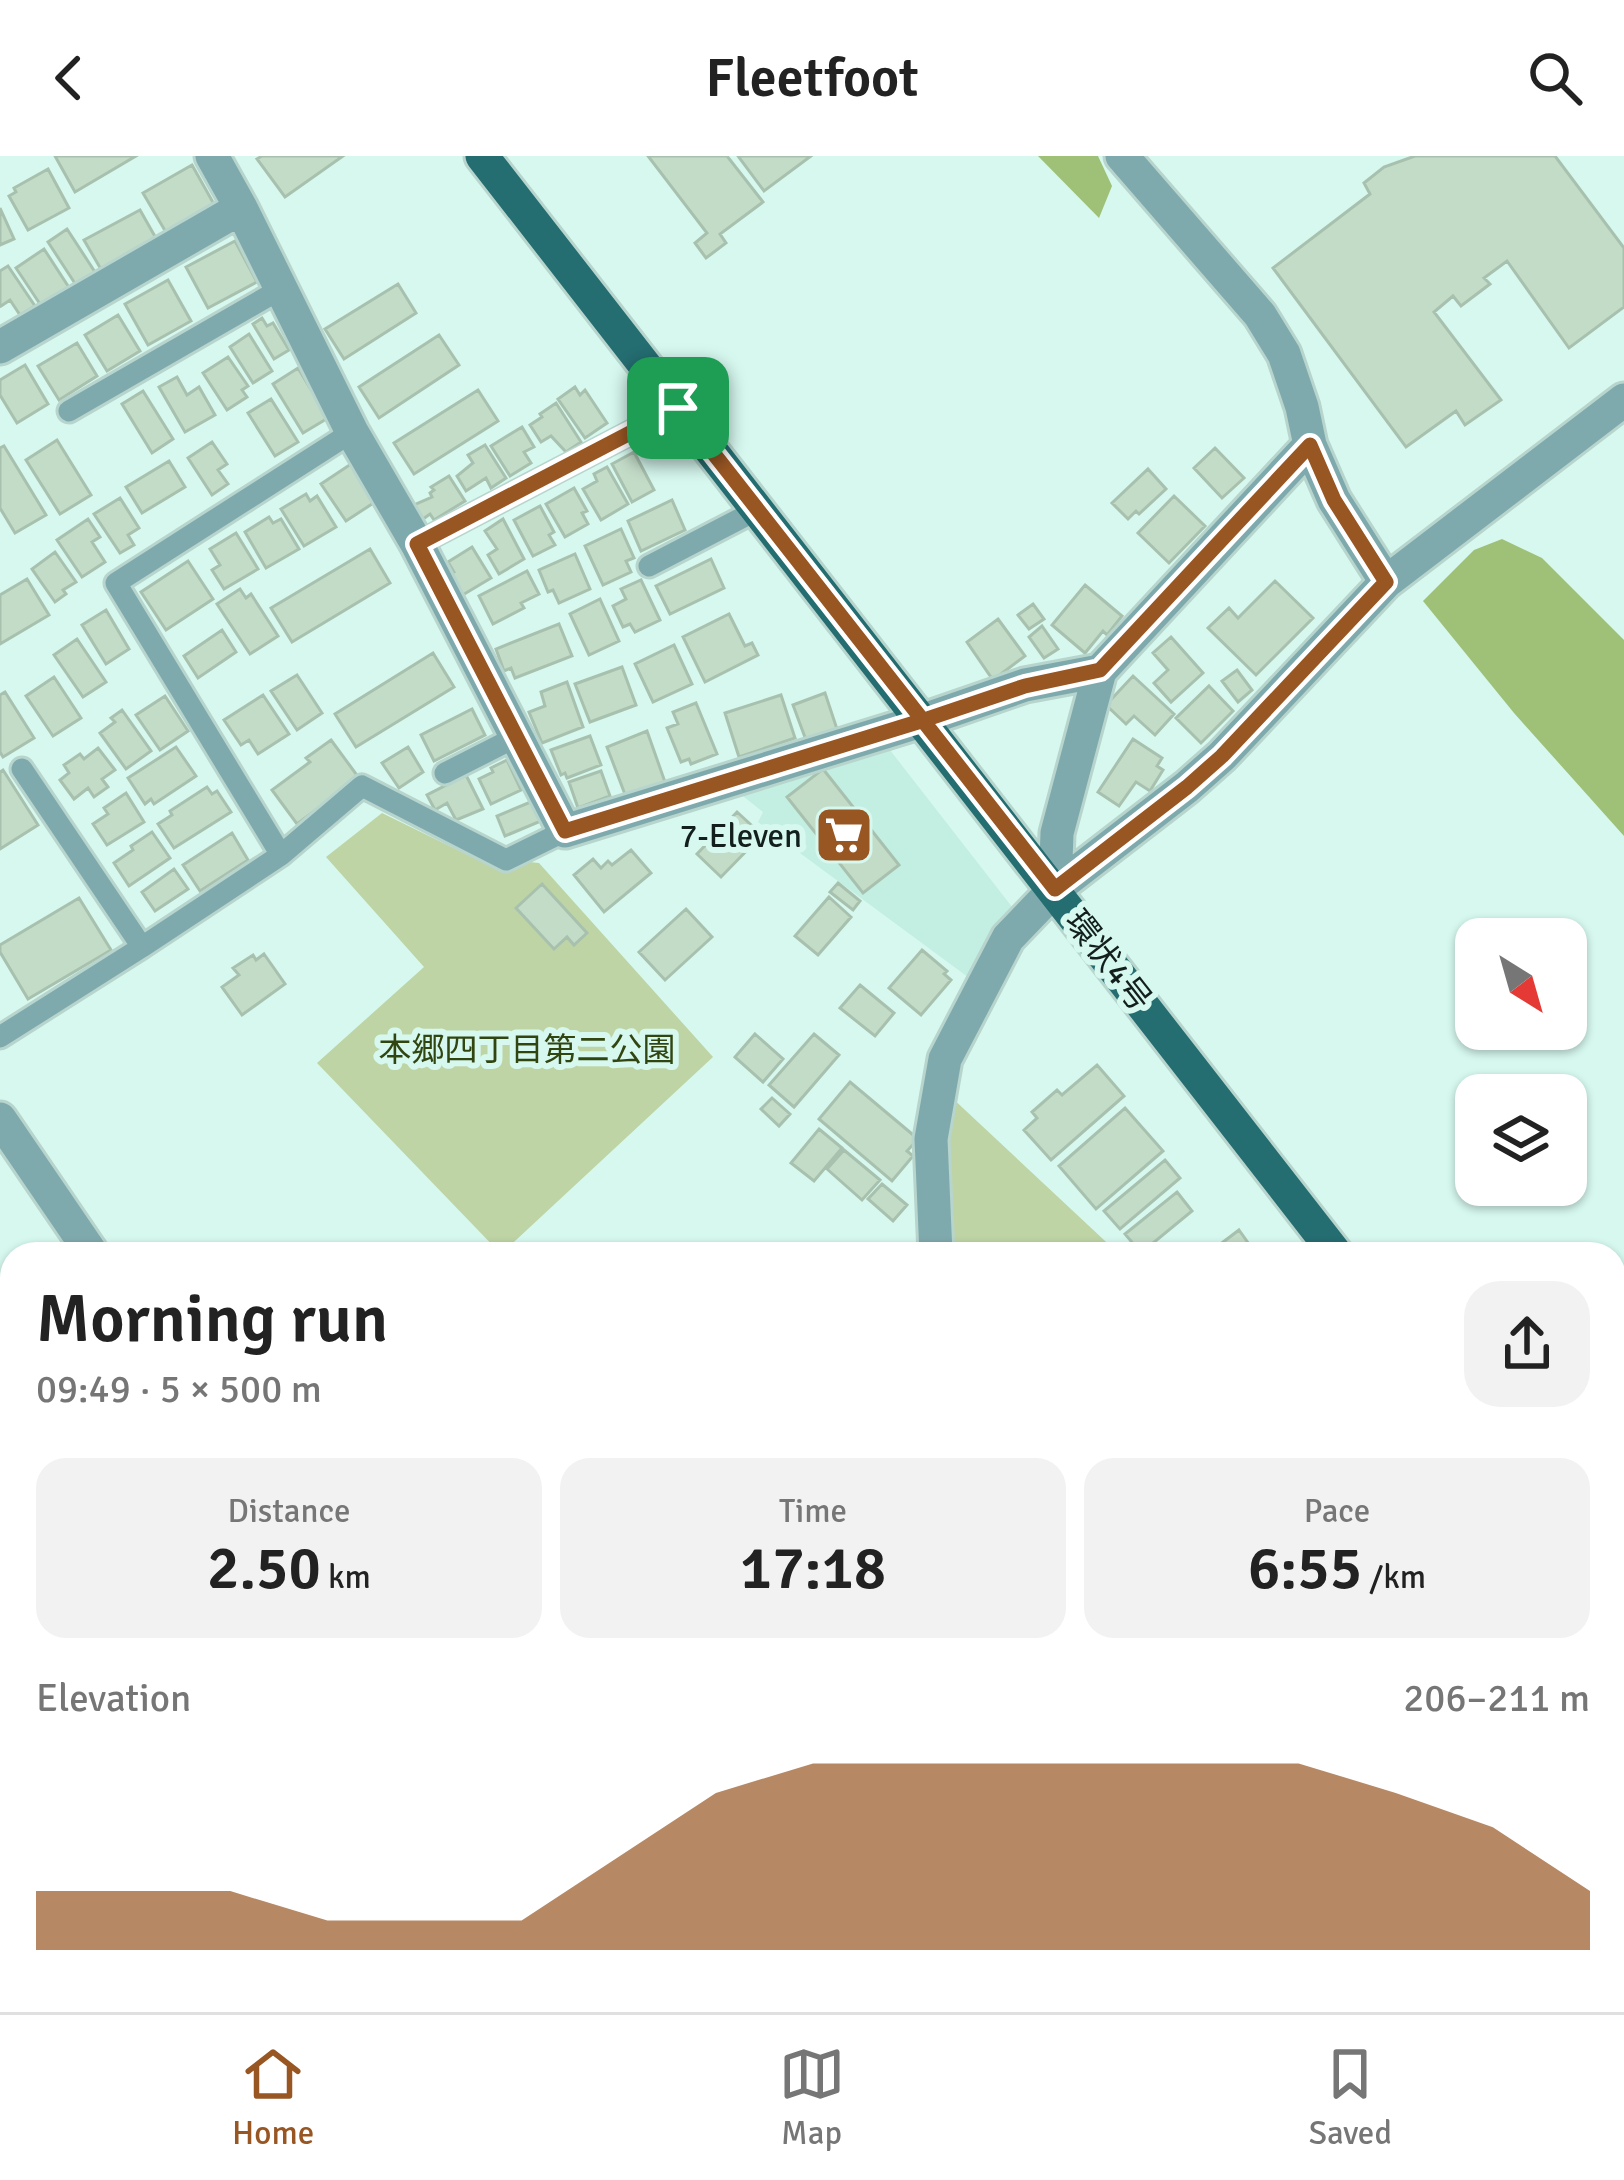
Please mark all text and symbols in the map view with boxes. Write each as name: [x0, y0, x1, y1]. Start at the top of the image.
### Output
icon: back: [36, 45, 102, 111]
text: Fleetfoot: [705, 45, 919, 112]
icon: search: [1522, 45, 1588, 111]
pin: [627, 357, 729, 459]
icon: arrive: [645, 375, 711, 441]
supermarket icon: 7-Eleven: [813, 804, 875, 866]
place label: 7-Eleven: [679, 816, 802, 857]
street label: 環状4号: [1056, 902, 1160, 1020]
north arrow: [1455, 918, 1587, 1050]
map controls: [1455, 918, 1587, 1206]
park label: 本郷四丁目第二公園: [379, 1030, 676, 1071]
button: layers: [1455, 1074, 1587, 1206]
text: Morning run: [36, 1279, 388, 1360]
button: share: [1464, 1281, 1590, 1407]
text: 09:49 · 5 × 500 m: [36, 1365, 322, 1413]
text: Distance: [228, 1491, 350, 1532]
text: Time: [779, 1491, 847, 1532]
text: Pace: [1304, 1491, 1370, 1532]
text: 2.50: [207, 1532, 321, 1606]
text: 17:18: [740, 1532, 886, 1606]
text: 6:55: [1248, 1532, 1362, 1606]
text: km: [321, 1557, 371, 1598]
text: /km: [1362, 1557, 1426, 1598]
text: Elevation: [36, 1674, 191, 1722]
text: 206–211 m: [1403, 1674, 1590, 1722]
tab: Home: [232, 2041, 314, 2154]
tab: Map: [779, 2041, 845, 2154]
tab: Saved: [1309, 2041, 1392, 2154]

